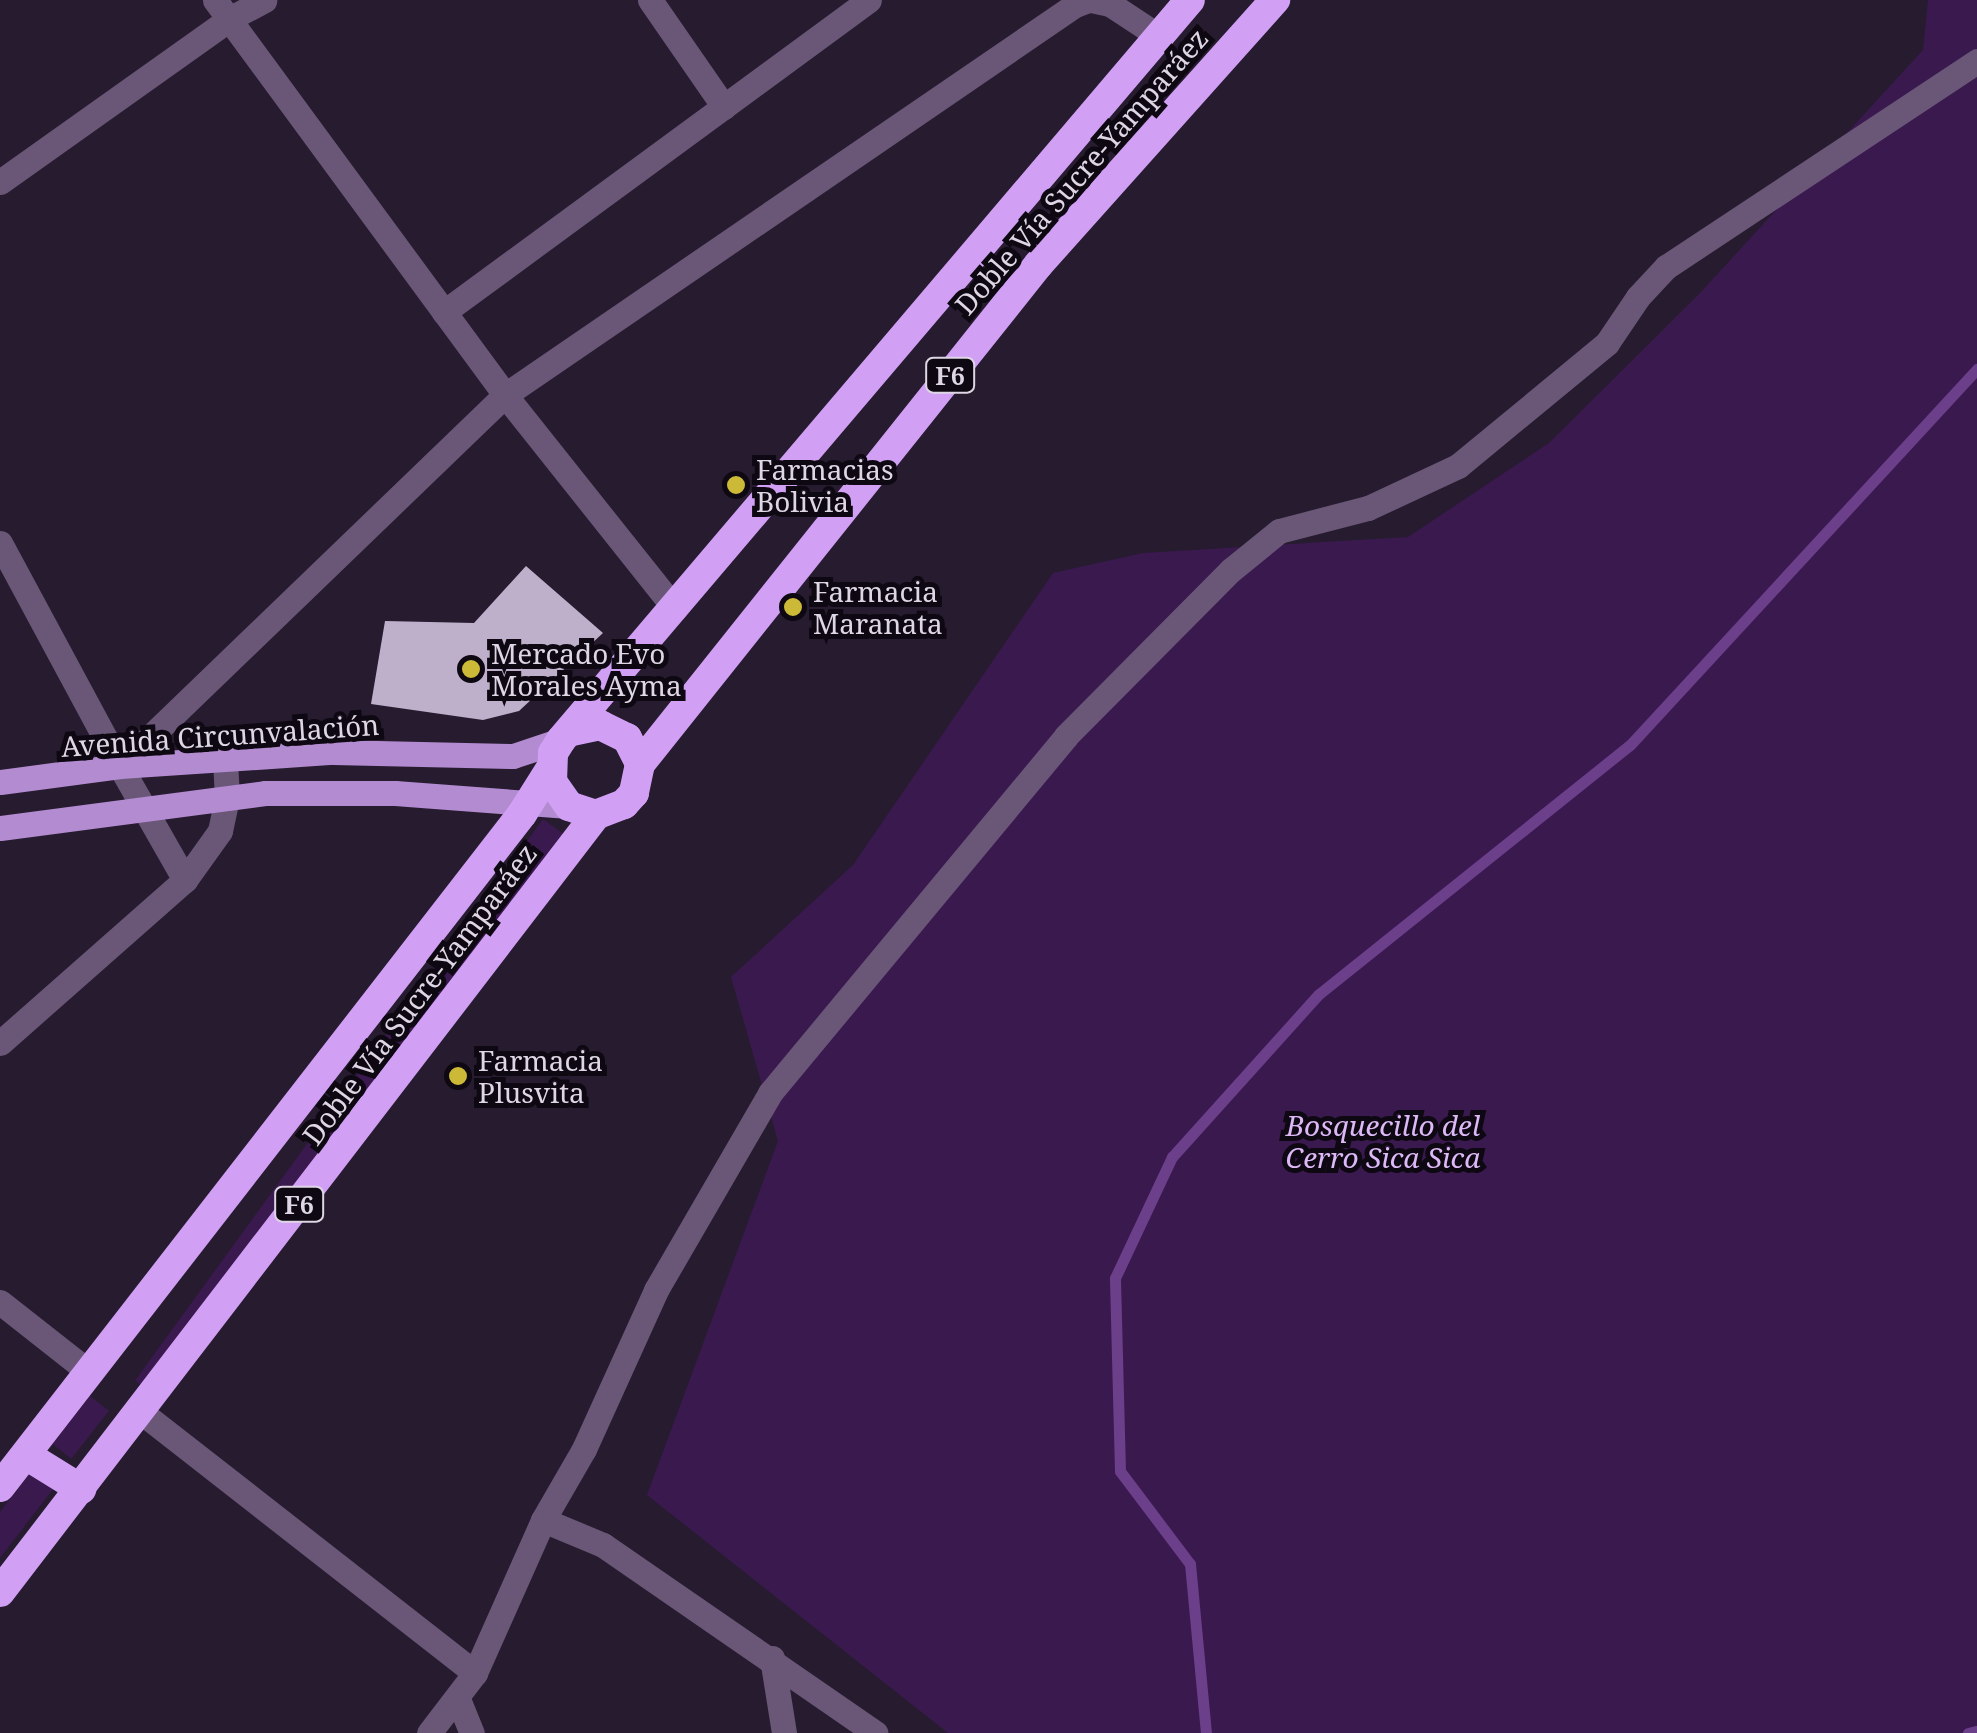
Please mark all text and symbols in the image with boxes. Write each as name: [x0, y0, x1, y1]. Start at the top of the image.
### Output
street label: Doble Vía Sucre-Yamparáez: [948, 21, 1214, 321]
road number: F6: [925, 355, 975, 395]
place label: Farmacias Bolivia: [756, 452, 894, 518]
marker: Farmacias Bolivia: [725, 474, 747, 496]
place label: Farmacia Maranata: [813, 574, 943, 640]
marker: Farmacia Maranata: [782, 596, 804, 618]
place label: Mercado Evo Morales Ayma: [491, 636, 682, 702]
marker: Mercado Evo Morales Ayma: [460, 658, 482, 680]
street label: Avenida Circunvalación: [60, 707, 380, 763]
street label: Doble Vía Sucre-Yamparáez: [295, 837, 543, 1151]
place label: Farmacia Plusvita: [478, 1043, 603, 1109]
marker: Farmacia Plusvita: [447, 1065, 469, 1087]
park label: Bosquecillo del Cerro Sica Sica: [1286, 1108, 1480, 1174]
road number: F6: [274, 1184, 324, 1224]

